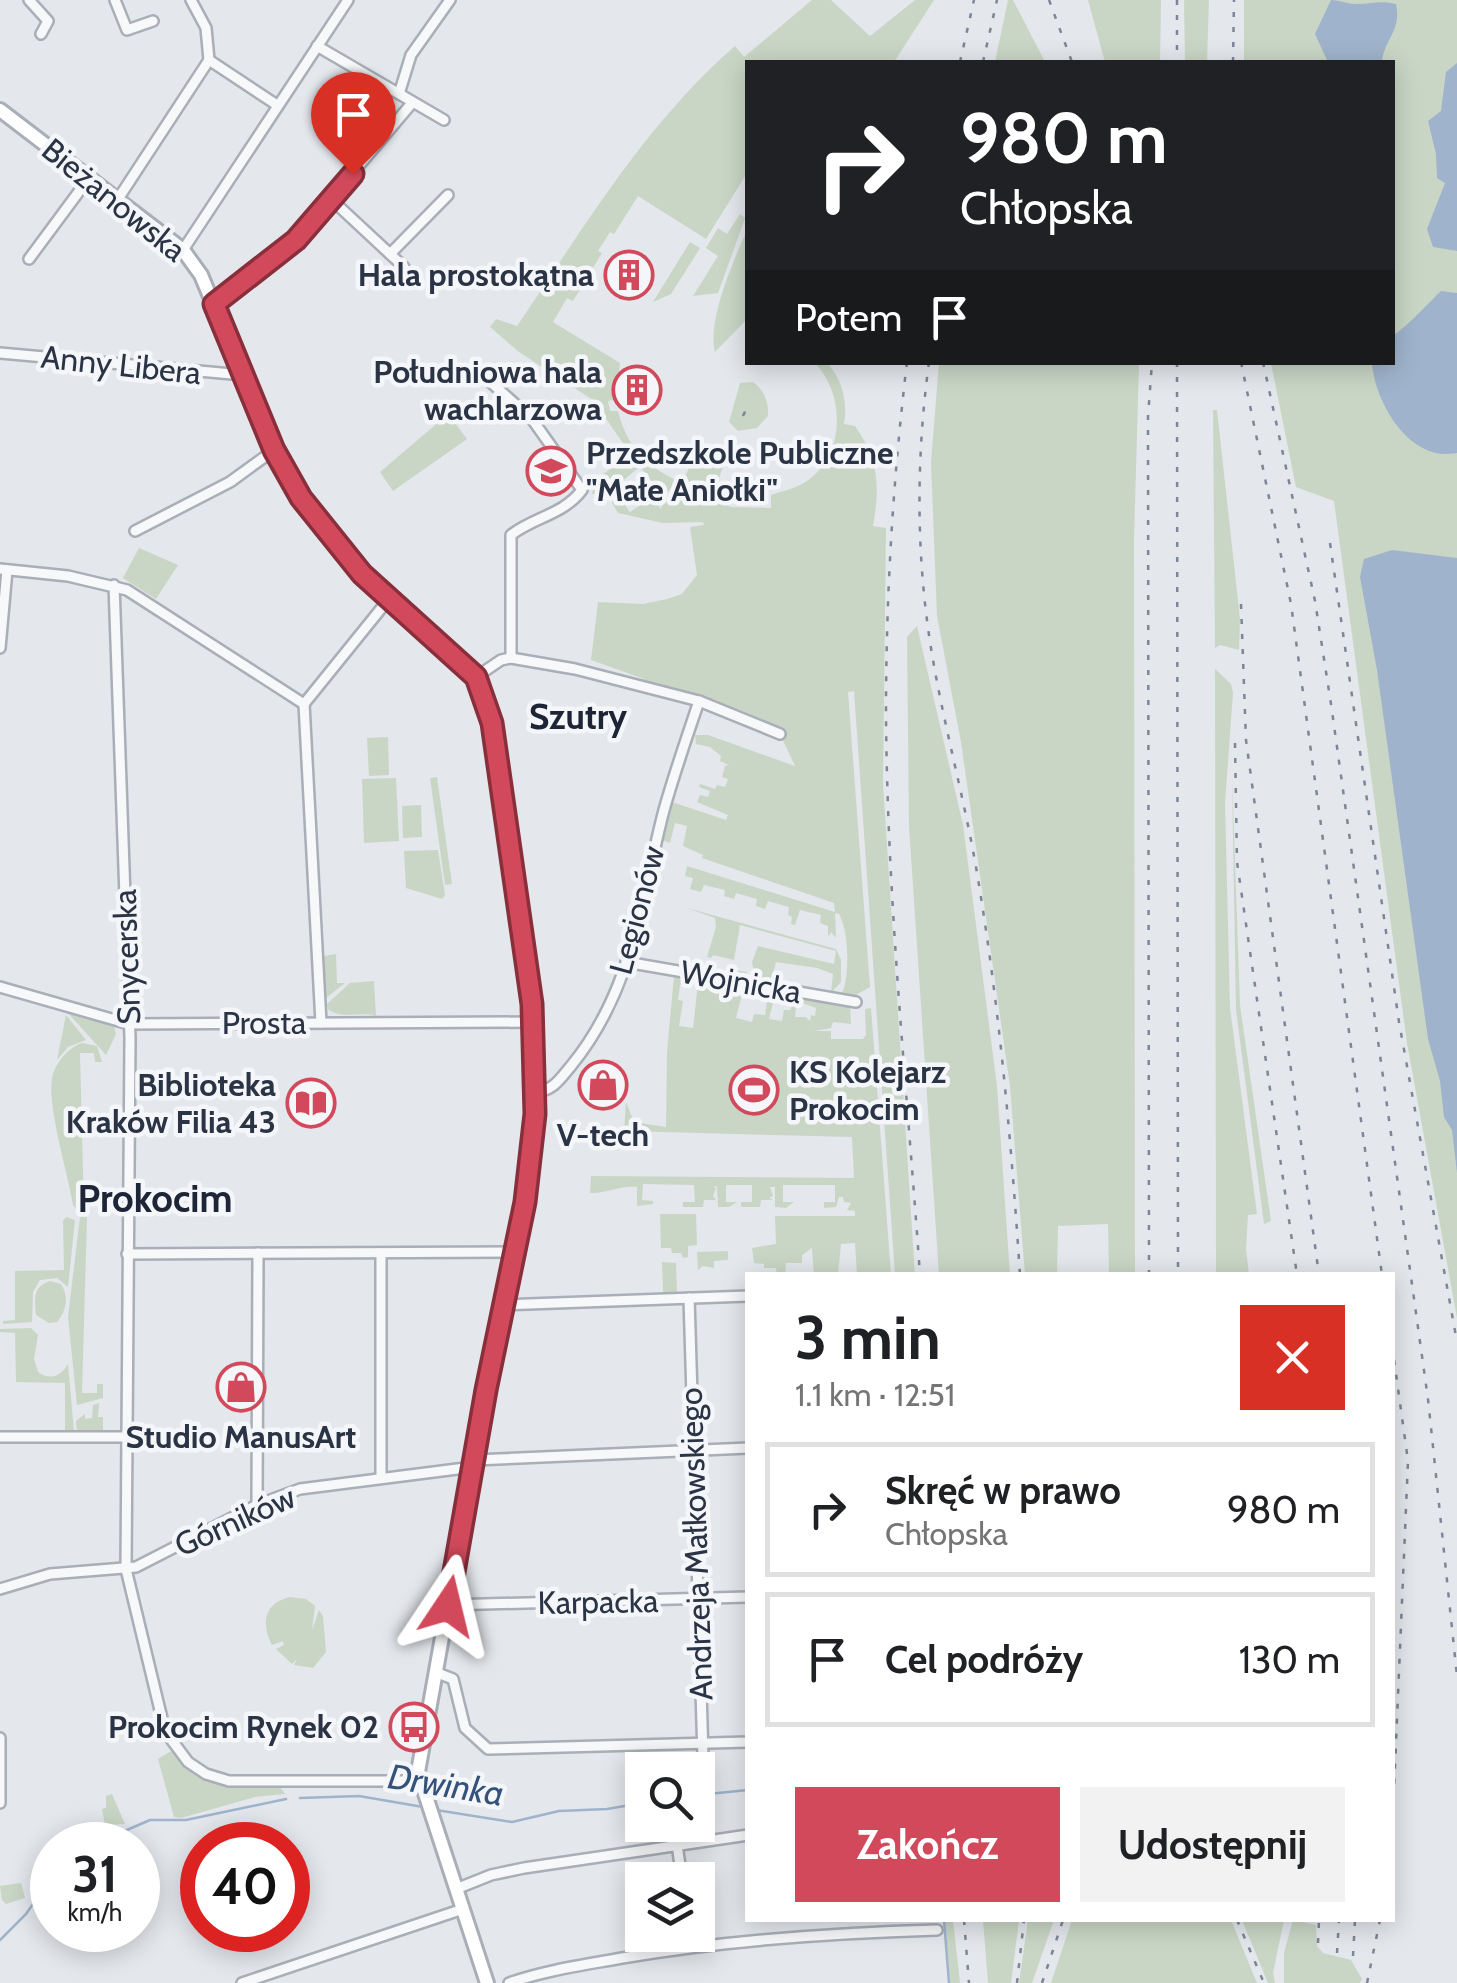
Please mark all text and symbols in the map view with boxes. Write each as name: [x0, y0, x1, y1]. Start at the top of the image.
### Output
pin: [311, 72, 396, 175]
icon: arrive: [326, 87, 381, 142]
text: 980 m: [960, 95, 1168, 181]
icon: right: [795, 100, 925, 230]
street label: Bieżanowska: [34, 130, 195, 270]
text: Chłopska: [960, 181, 1133, 235]
building icon: Hala prostokątna: [603, 249, 655, 301]
place label: Hala prostokątna: [358, 255, 594, 294]
icon: arrive: [922, 290, 977, 345]
text: Potem: [795, 294, 902, 341]
street label: Anny Libera: [39, 337, 204, 392]
place label: Południowa hala wachlarzowa: [373, 352, 602, 428]
building icon: Południowa hala wachlarzowa: [611, 364, 663, 416]
place label: Przedszkole Publiczne "Małe Aniołki": [586, 433, 893, 509]
school or university icon: Przedszkole Publiczne "Małe Aniołki": [525, 445, 577, 497]
district label: Szutry: [529, 695, 627, 738]
street label: Legionów: [601, 841, 672, 978]
street label: Snycerska: [105, 888, 148, 1025]
street label: Wojnicka: [678, 952, 805, 1011]
street label: Prosta: [222, 1003, 307, 1042]
place label: KS Kolejarz Prokocim: [789, 1052, 946, 1128]
shop icon: V-tech: [577, 1059, 629, 1111]
sports icon: KS Kolejarz Prokocim: [728, 1064, 780, 1116]
place label: Biblioteka Kraków Filia 43: [66, 1065, 276, 1141]
library icon: Biblioteka Kraków Filia 43: [285, 1077, 337, 1129]
place label: V-tech: [557, 1115, 649, 1154]
district label: Prokocim: [78, 1175, 232, 1222]
text: 3 min: [795, 1301, 941, 1374]
button: close: [1240, 1305, 1345, 1410]
shop icon: Studio ManusArt: [215, 1361, 267, 1413]
text: 1.1 km · 12:51: [795, 1375, 955, 1414]
street label: Andrzeja Małkowskiego: [671, 1387, 720, 1701]
place label: Studio ManusArt: [126, 1417, 356, 1456]
text: Skręć w prawo: [885, 1467, 1121, 1514]
street label: Górników: [168, 1477, 301, 1564]
icon: right: [800, 1482, 855, 1537]
text: 980 m: [1227, 1486, 1340, 1533]
text: Chłopska: [885, 1514, 1008, 1553]
position arrow: [396, 1554, 500, 1658]
street label: Karpacka: [537, 1581, 659, 1622]
icon: arrive: [800, 1632, 855, 1687]
text: Cel podróży: [885, 1636, 1083, 1683]
text: 130 m: [1239, 1636, 1340, 1683]
bus stop icon: Prokocim Rynek 02: [388, 1701, 440, 1753]
place label: Prokocim Rynek 02: [108, 1707, 379, 1746]
map controls: [625, 1752, 715, 1952]
button: search: [625, 1752, 715, 1842]
water label: Drwinka: [385, 1754, 507, 1815]
button: Zakończ: [795, 1787, 1060, 1902]
button: Udostępnij: [1080, 1787, 1345, 1902]
speed limit sign: 40: [180, 1822, 310, 1952]
text: 31: [72, 1844, 118, 1905]
button: layers: [625, 1862, 715, 1952]
text: km/h: [68, 1897, 122, 1927]

